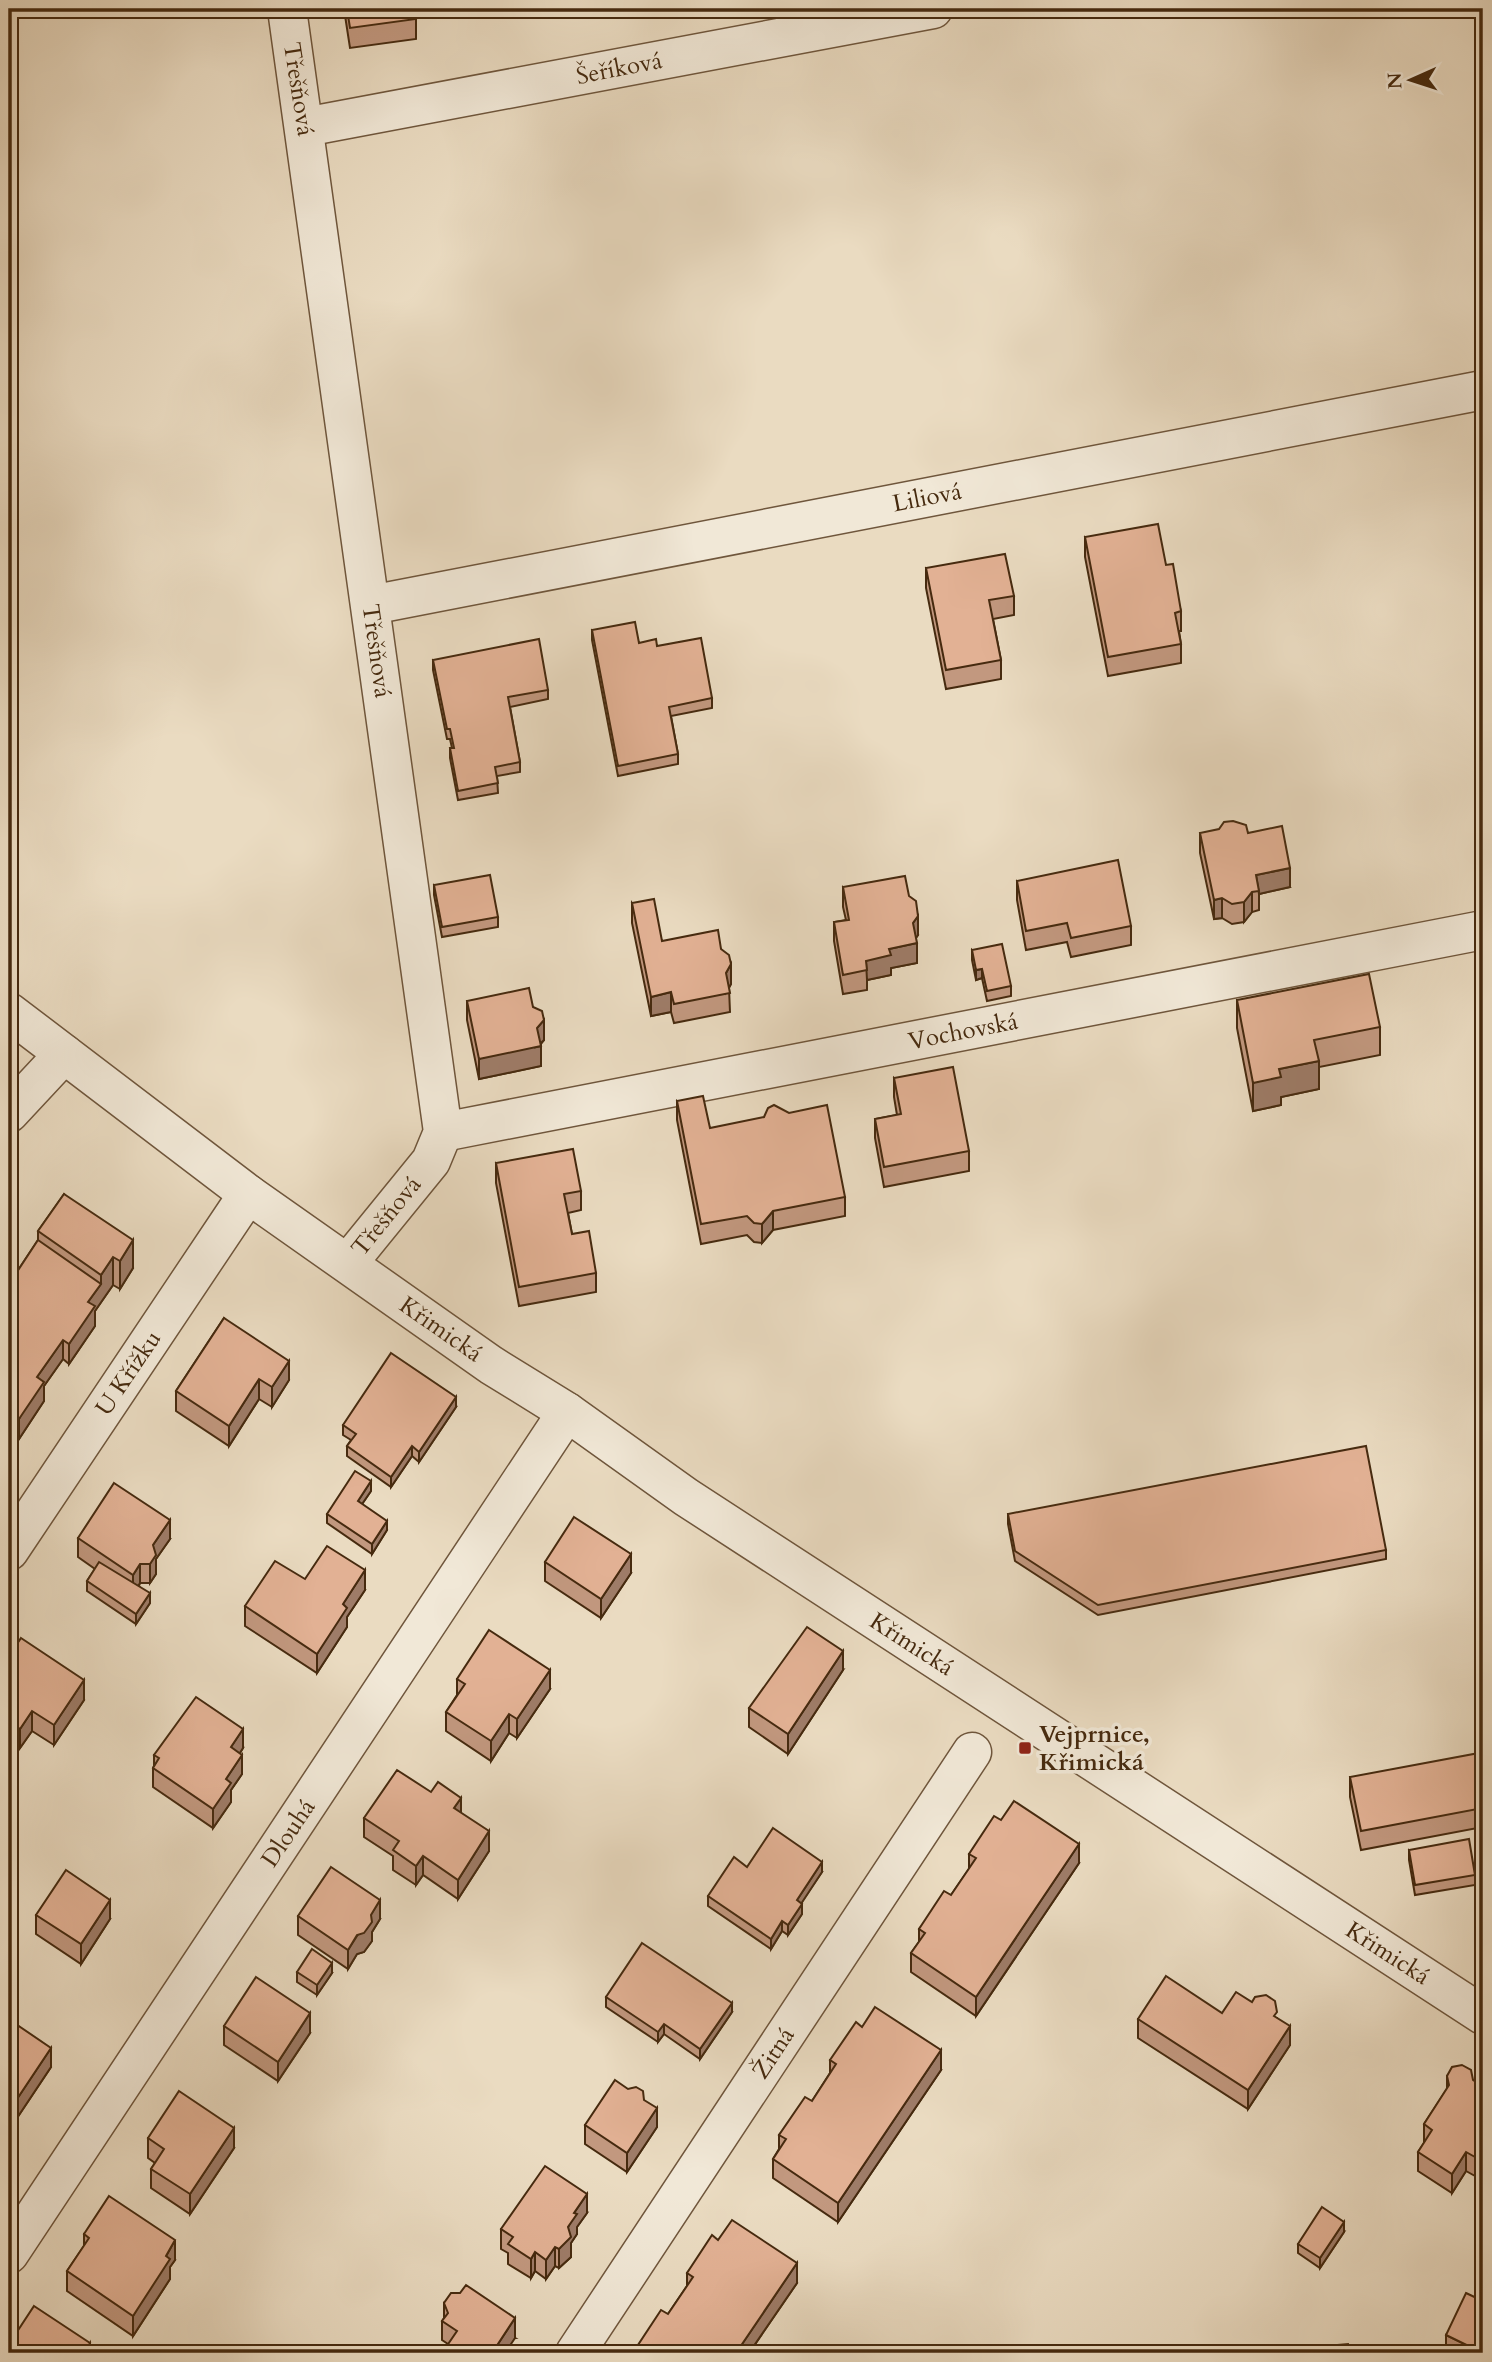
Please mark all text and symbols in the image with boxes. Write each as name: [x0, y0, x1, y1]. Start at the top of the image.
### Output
street label: Třešňová: [275, 40, 322, 139]
street label: Šeříková: [573, 44, 665, 93]
north arrow: [1376, 46, 1446, 116]
text: N: [1382, 71, 1408, 90]
street label: Liliová: [890, 475, 965, 520]
street label: Třešňová: [354, 602, 400, 701]
street label: Vochovská: [905, 1005, 1021, 1058]
street label: Třešňová: [344, 1169, 429, 1263]
street label: Křimická: [393, 1289, 489, 1370]
street label: U Křížku: [88, 1324, 169, 1422]
street label: Křimická: [863, 1605, 961, 1684]
place label: Vejprnice, Křimická: [1039, 1718, 1150, 1779]
marker: Vejprnice, Křimická: [1017, 1740, 1033, 1756]
street label: Dlouhá: [254, 1792, 323, 1874]
street label: Křimická: [1339, 1914, 1437, 1993]
street label: Žitná: [744, 2021, 803, 2086]

